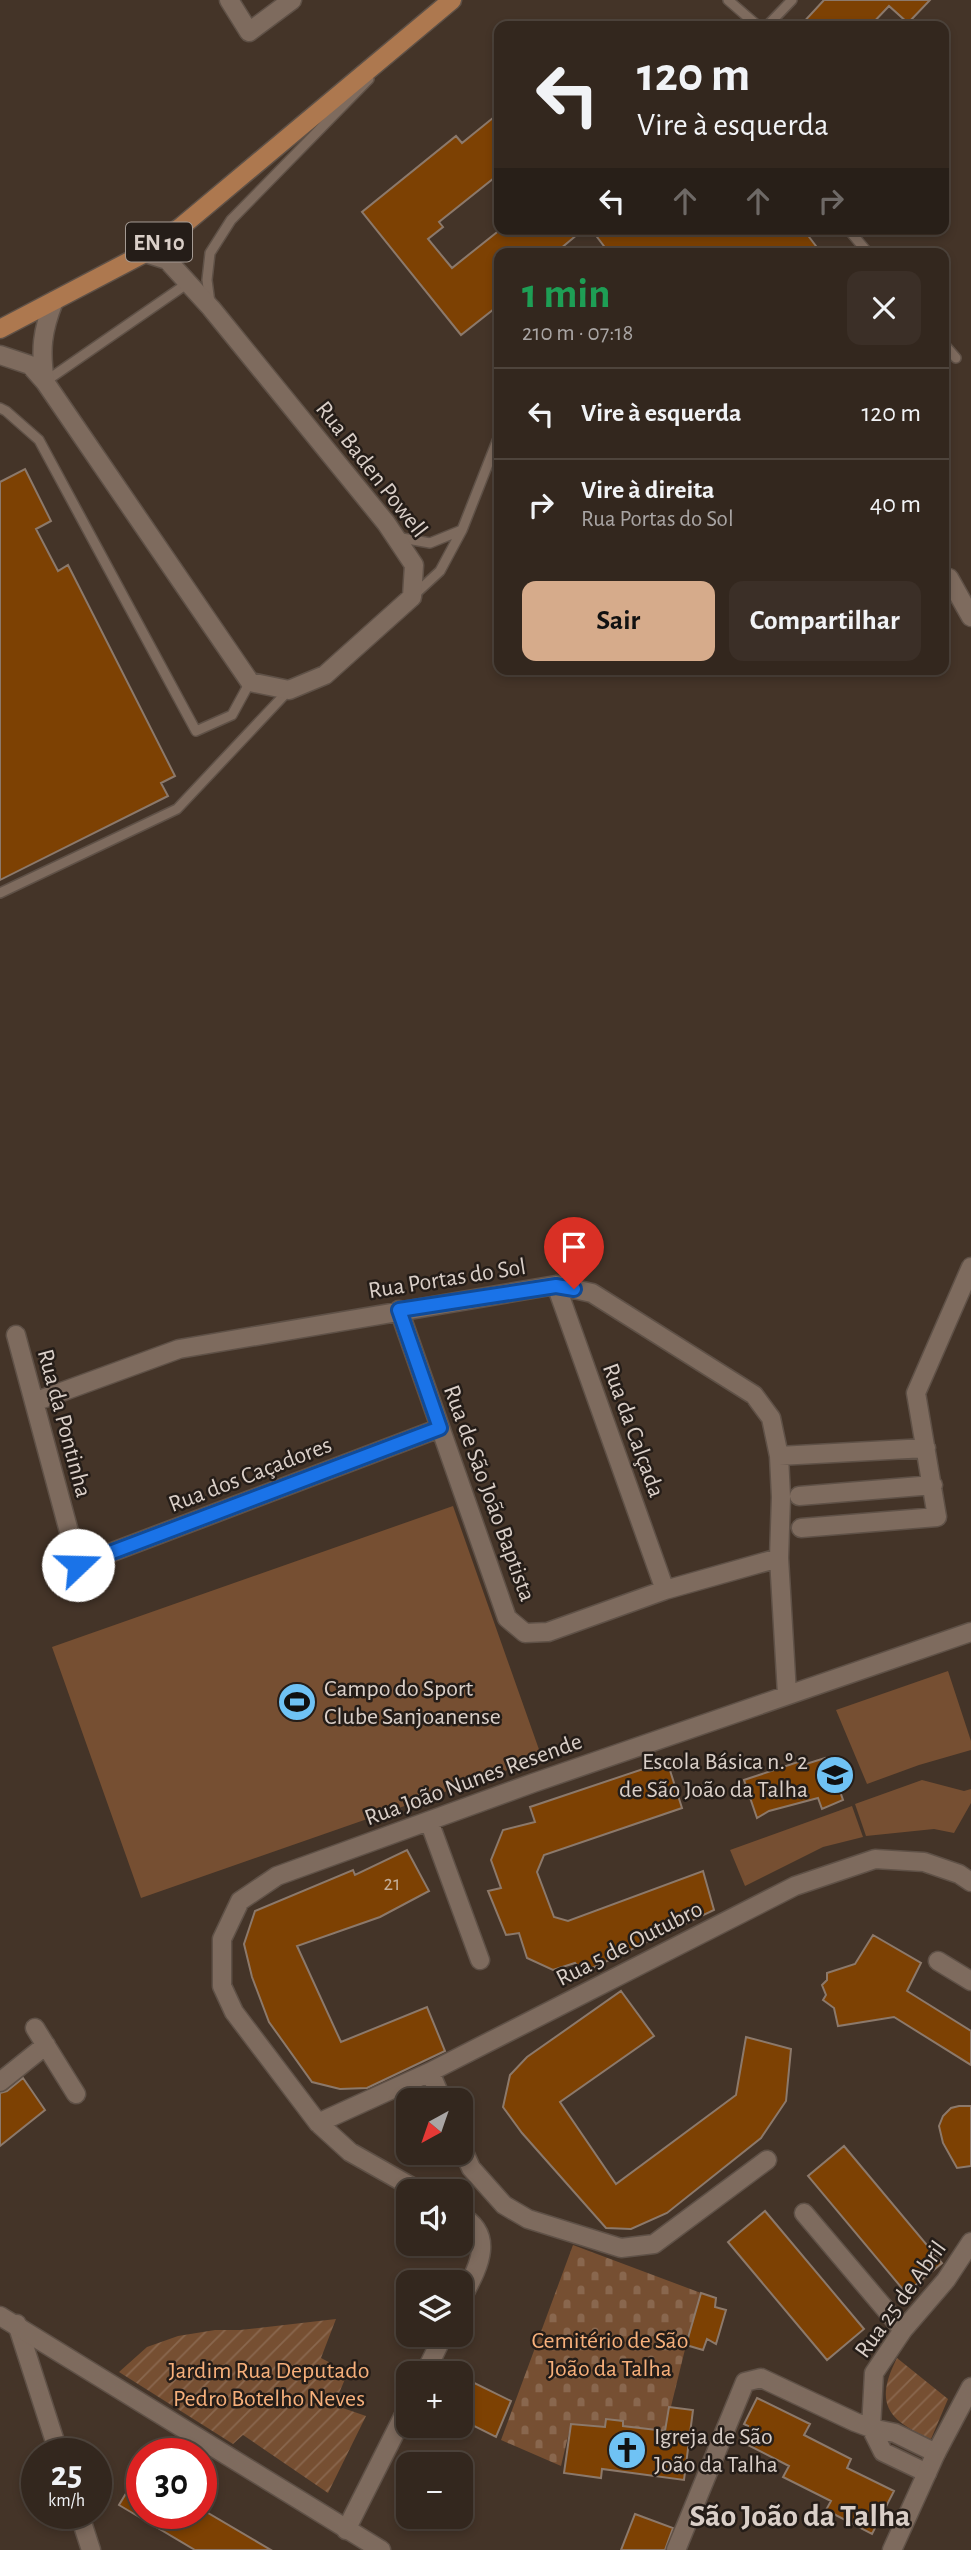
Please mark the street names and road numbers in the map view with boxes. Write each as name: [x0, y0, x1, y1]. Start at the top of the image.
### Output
road number: EN 10: [126, 222, 192, 262]
street label: Rua Baden Powell: [311, 397, 432, 542]
street label: Rua Portas do Sol: [367, 1255, 528, 1303]
street label: Rua da Pontinha: [33, 1347, 95, 1500]
street label: Rua da Calçada: [598, 1360, 668, 1501]
street label: Rua de São João Baptista: [439, 1382, 539, 1605]
street label: Rua dos Caçadores: [166, 1433, 335, 1517]
street label: Rua João Nunes Resende: [361, 1729, 585, 1830]
street label: Rua 5 de Outubro: [552, 1897, 706, 1991]
street label: Rua 25 de Abril: [851, 2237, 951, 2362]

